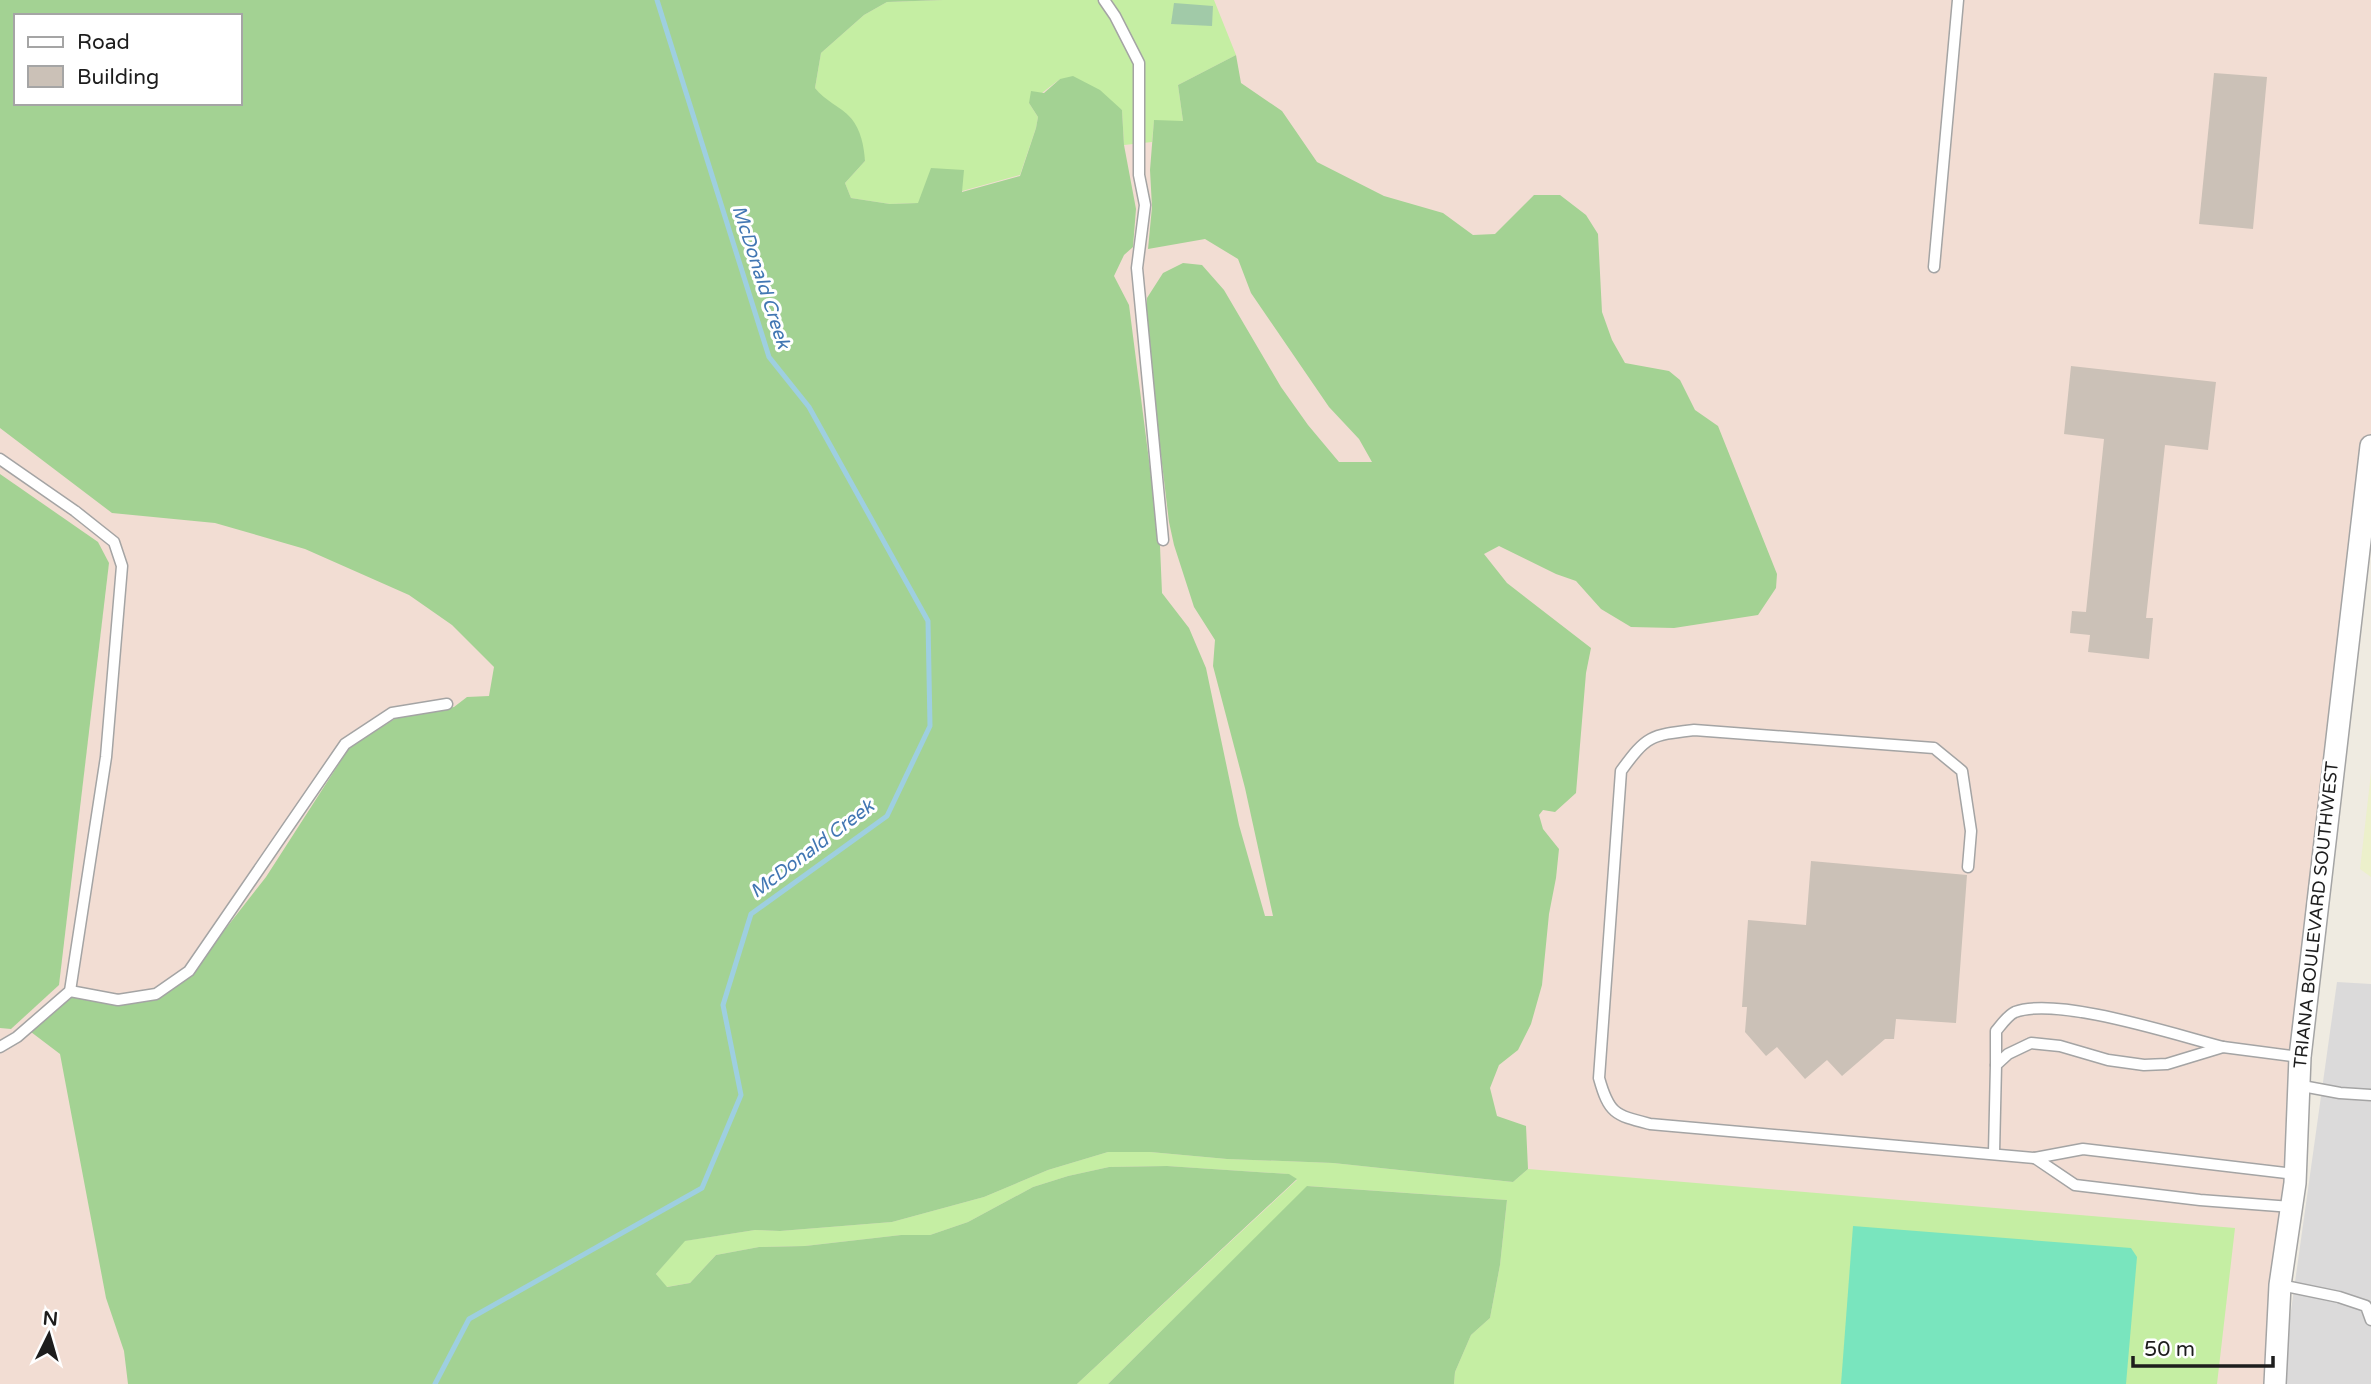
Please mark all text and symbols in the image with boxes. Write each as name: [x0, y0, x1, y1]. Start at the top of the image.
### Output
legend: [14, 14, 242, 105]
text: Road: [77, 30, 130, 55]
text: Building: [77, 65, 159, 90]
water label: McDonald Creek: [727, 203, 795, 353]
street label: TRIANA BOULEVARD SOUTHWEST: [2289, 760, 2343, 1070]
water label: McDonald Creek: [746, 794, 880, 903]
north arrow: [14, 1300, 84, 1370]
text: N: [42, 1307, 59, 1331]
scale bar: [2133, 1324, 2273, 1368]
text: 50 m: [2144, 1337, 2195, 1362]

